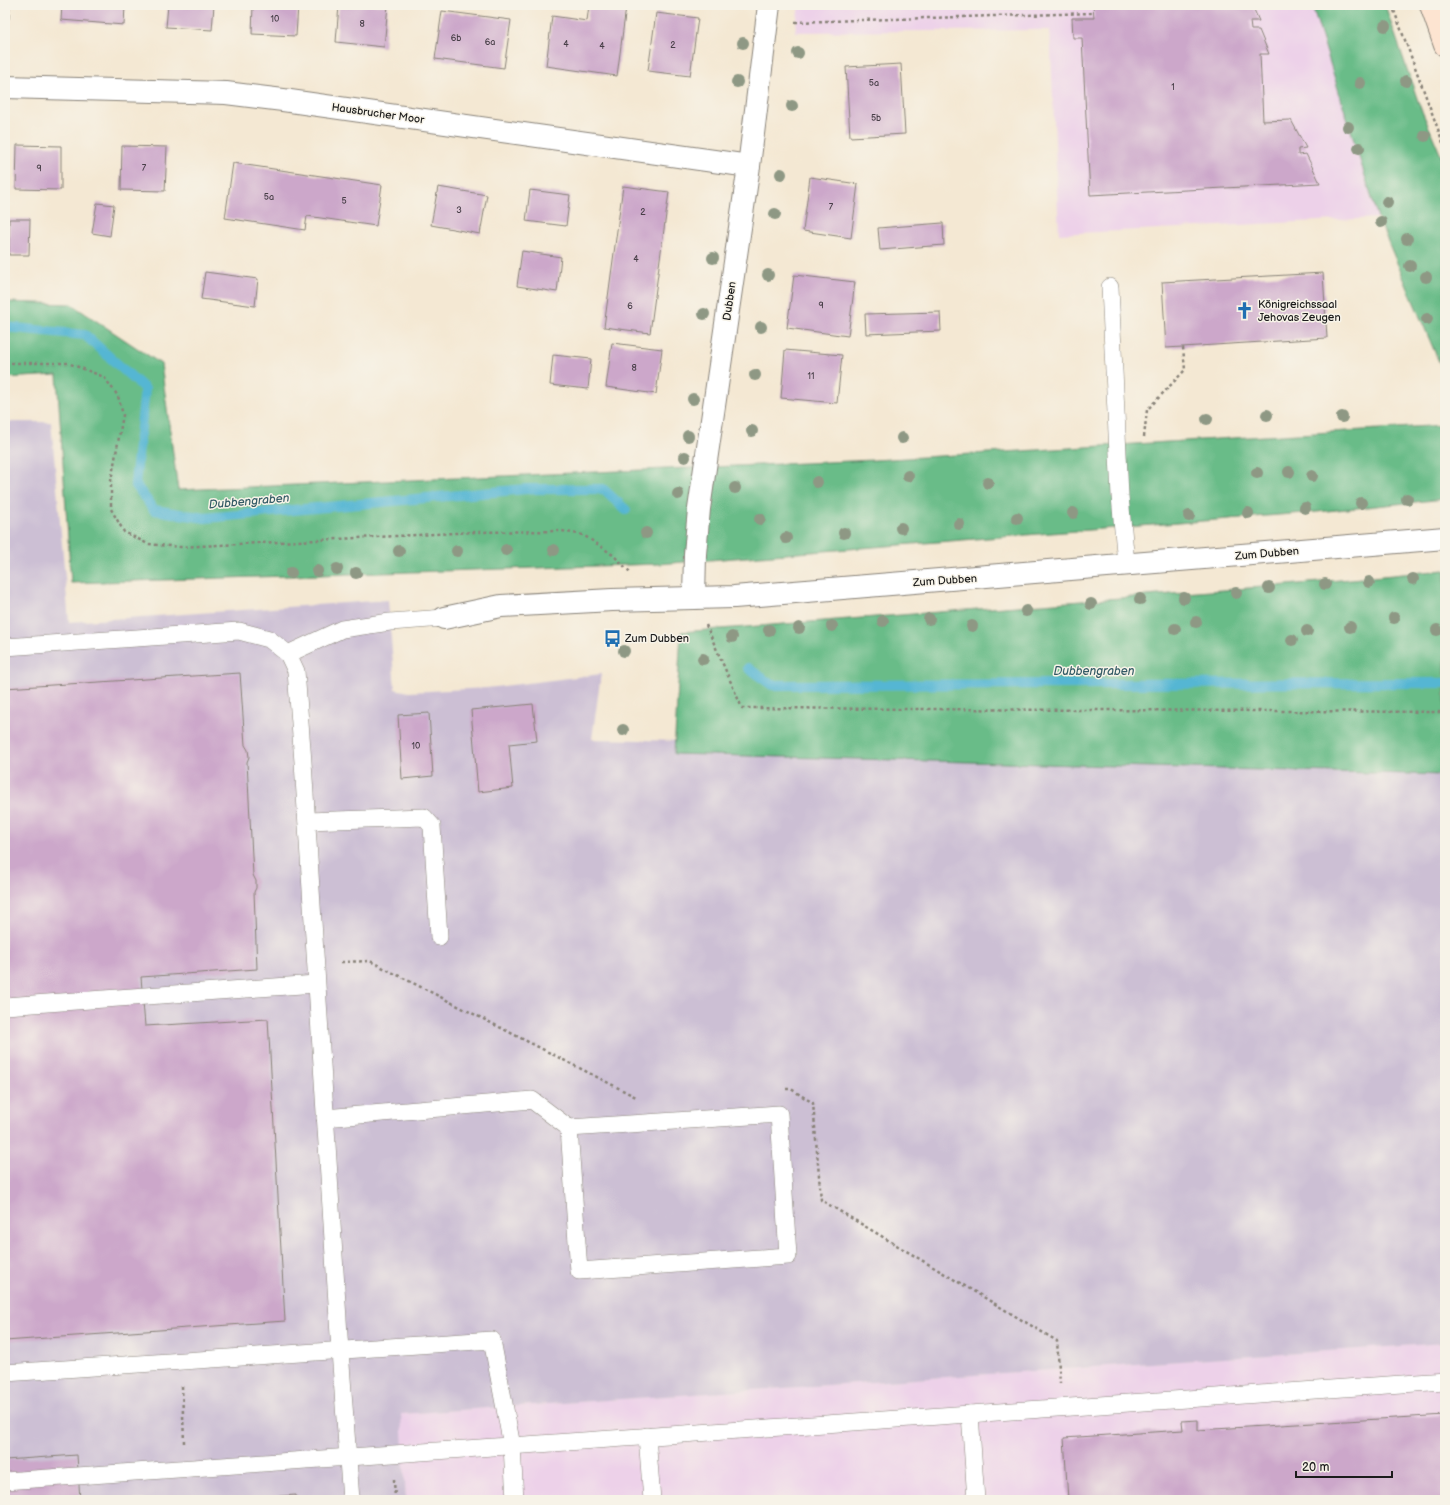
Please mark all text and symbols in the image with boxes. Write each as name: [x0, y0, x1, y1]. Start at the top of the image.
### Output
house number: 10: [271, 14, 279, 25]
house number: 8: [359, 19, 365, 30]
house number: 6b: [451, 33, 461, 44]
house number: 6a: [485, 37, 495, 48]
house number: 4: [563, 39, 569, 50]
house number: 2: [670, 40, 676, 51]
house number: 4: [599, 41, 605, 52]
house number: 5a: [869, 78, 879, 89]
house number: 1: [1171, 82, 1175, 93]
street label: Hausbrucher Moor: [331, 101, 426, 127]
house number: 5b: [871, 113, 881, 124]
house number: 9: [36, 163, 42, 174]
house number: 7: [142, 163, 147, 174]
house number: 5a: [264, 192, 274, 203]
house number: 5: [341, 196, 347, 207]
house number: 7: [829, 202, 834, 213]
house number: 3: [456, 205, 462, 216]
house number: 2: [640, 207, 646, 218]
house number: 4: [633, 254, 639, 265]
street label: Dubben: [720, 281, 739, 321]
place label: Königreichssaal Jehovas Zeugen: [1258, 298, 1341, 324]
house number: 9: [818, 300, 824, 311]
church icon: Königreichssaal Jehovas Zeugen: [1235, 300, 1255, 320]
house number: 6: [627, 301, 633, 312]
house number: 8: [631, 363, 637, 374]
house number: 11: [808, 371, 814, 382]
water label: Dubbengraben: [208, 490, 290, 512]
street label: Zum Dubben: [1234, 544, 1299, 563]
street label: Zum Dubben: [912, 572, 977, 589]
bus stop icon: Zum Dubben: [602, 628, 622, 648]
place label: Zum Dubben: [624, 632, 689, 645]
water label: Dubbengraben: [1054, 664, 1135, 679]
house number: 10: [412, 741, 420, 752]
scale bar: [1296, 1453, 1392, 1479]
text: 20 m: [1302, 1460, 1329, 1475]

